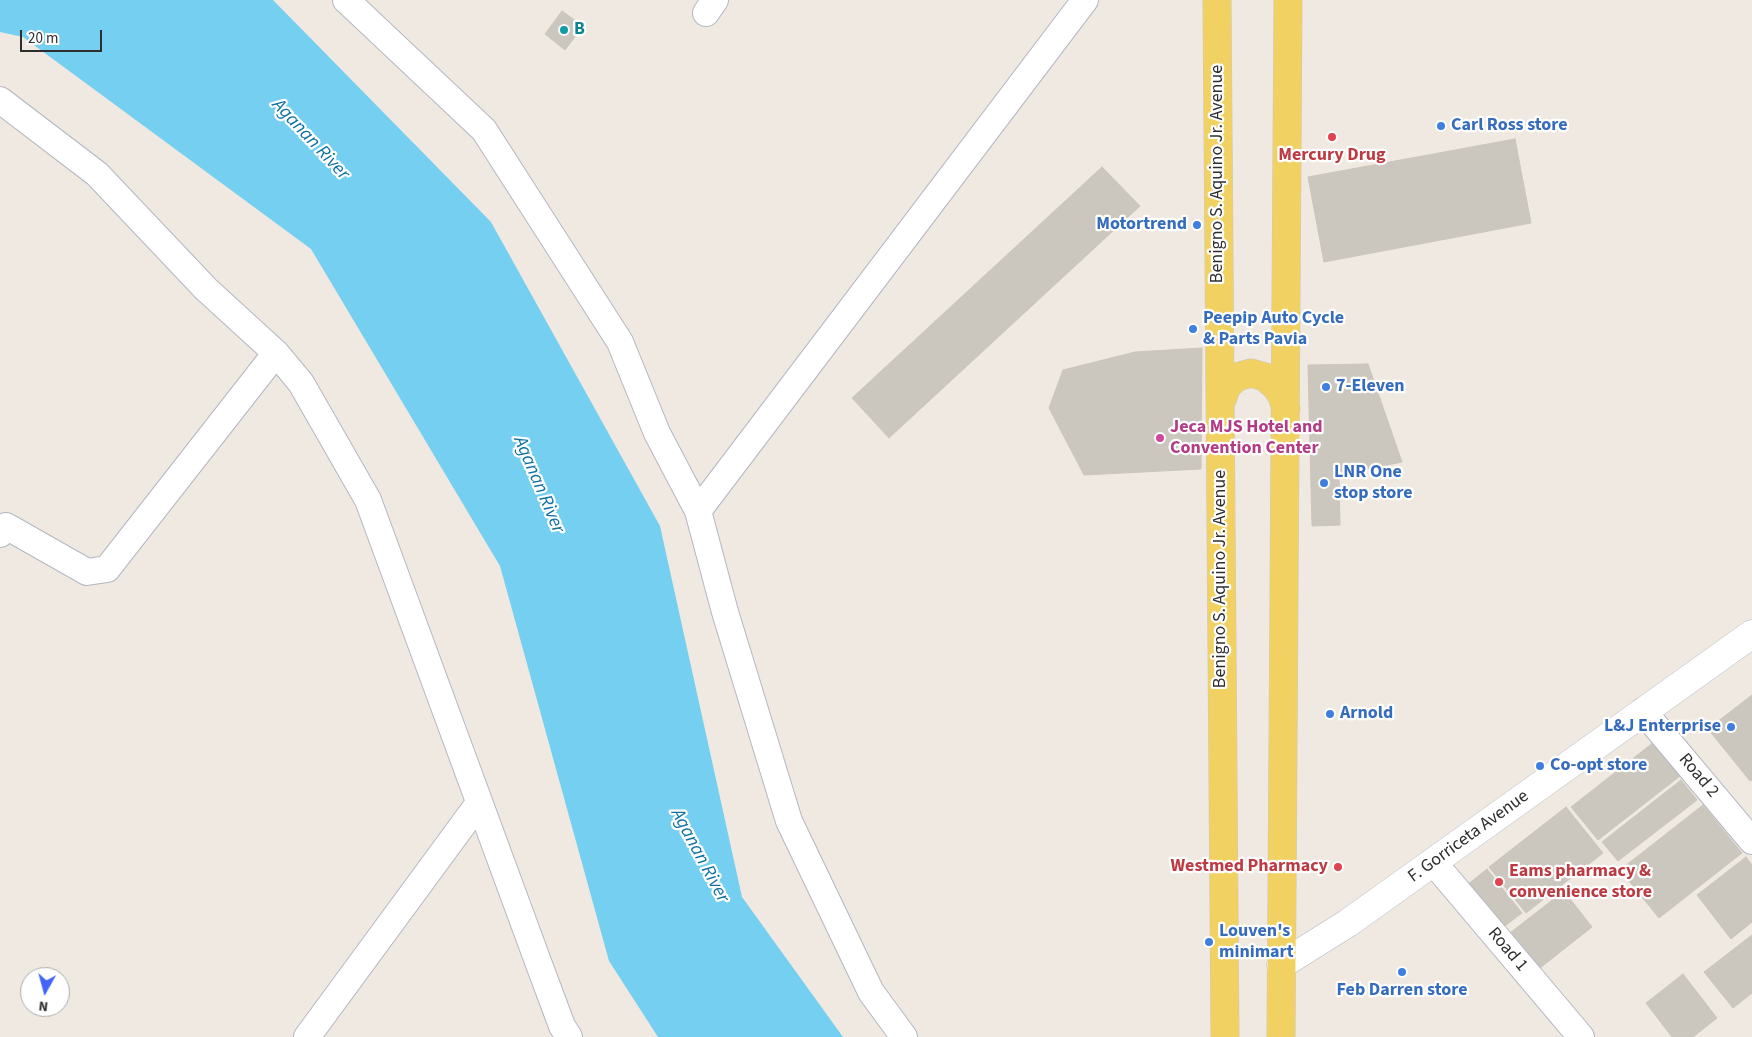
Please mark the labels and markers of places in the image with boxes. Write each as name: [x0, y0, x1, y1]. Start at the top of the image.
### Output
place label: B: [574, 19, 585, 41]
marker: B: [558, 24, 570, 36]
place label: Carl Ross store: [1451, 115, 1568, 137]
marker: Carl Ross store: [1435, 120, 1447, 132]
marker: Mercury Drug: [1326, 131, 1338, 143]
place label: Mercury Drug: [1278, 145, 1386, 167]
place label: Motortrend: [1096, 214, 1187, 236]
marker: Motortrend: [1191, 219, 1203, 231]
place label: Peepip Auto Cycle & Parts Pavia: [1203, 308, 1344, 350]
marker: Peepip Auto Cycle & Parts Pavia: [1187, 323, 1199, 335]
place label: 7-Eleven: [1336, 376, 1405, 398]
marker: 7-Eleven: [1320, 381, 1332, 393]
place label: Jeca MJS Hotel and Convention Center: [1170, 417, 1323, 459]
marker: Jeca MJS Hotel and Convention Center: [1154, 432, 1166, 444]
place label: LNR One stop store: [1334, 462, 1413, 504]
marker: LNR One stop store: [1318, 477, 1330, 489]
place label: Arnold: [1340, 703, 1393, 725]
marker: Arnold: [1324, 708, 1336, 720]
place label: L&J Enterprise: [1604, 716, 1721, 738]
marker: L&J Enterprise: [1725, 721, 1737, 733]
place label: Co-opt store: [1550, 755, 1647, 777]
marker: Co-opt store: [1534, 760, 1546, 772]
place label: Westmed Pharmacy: [1170, 856, 1328, 878]
marker: Westmed Pharmacy: [1332, 861, 1344, 873]
place label: Eams pharmacy & convenience store: [1509, 861, 1652, 904]
marker: Eams pharmacy & convenience store: [1493, 876, 1505, 888]
place label: Louven's minimart: [1219, 921, 1294, 964]
marker: Louven's minimart: [1203, 936, 1215, 948]
marker: Feb Darren store: [1396, 966, 1408, 978]
place label: Feb Darren store: [1336, 980, 1468, 1002]

